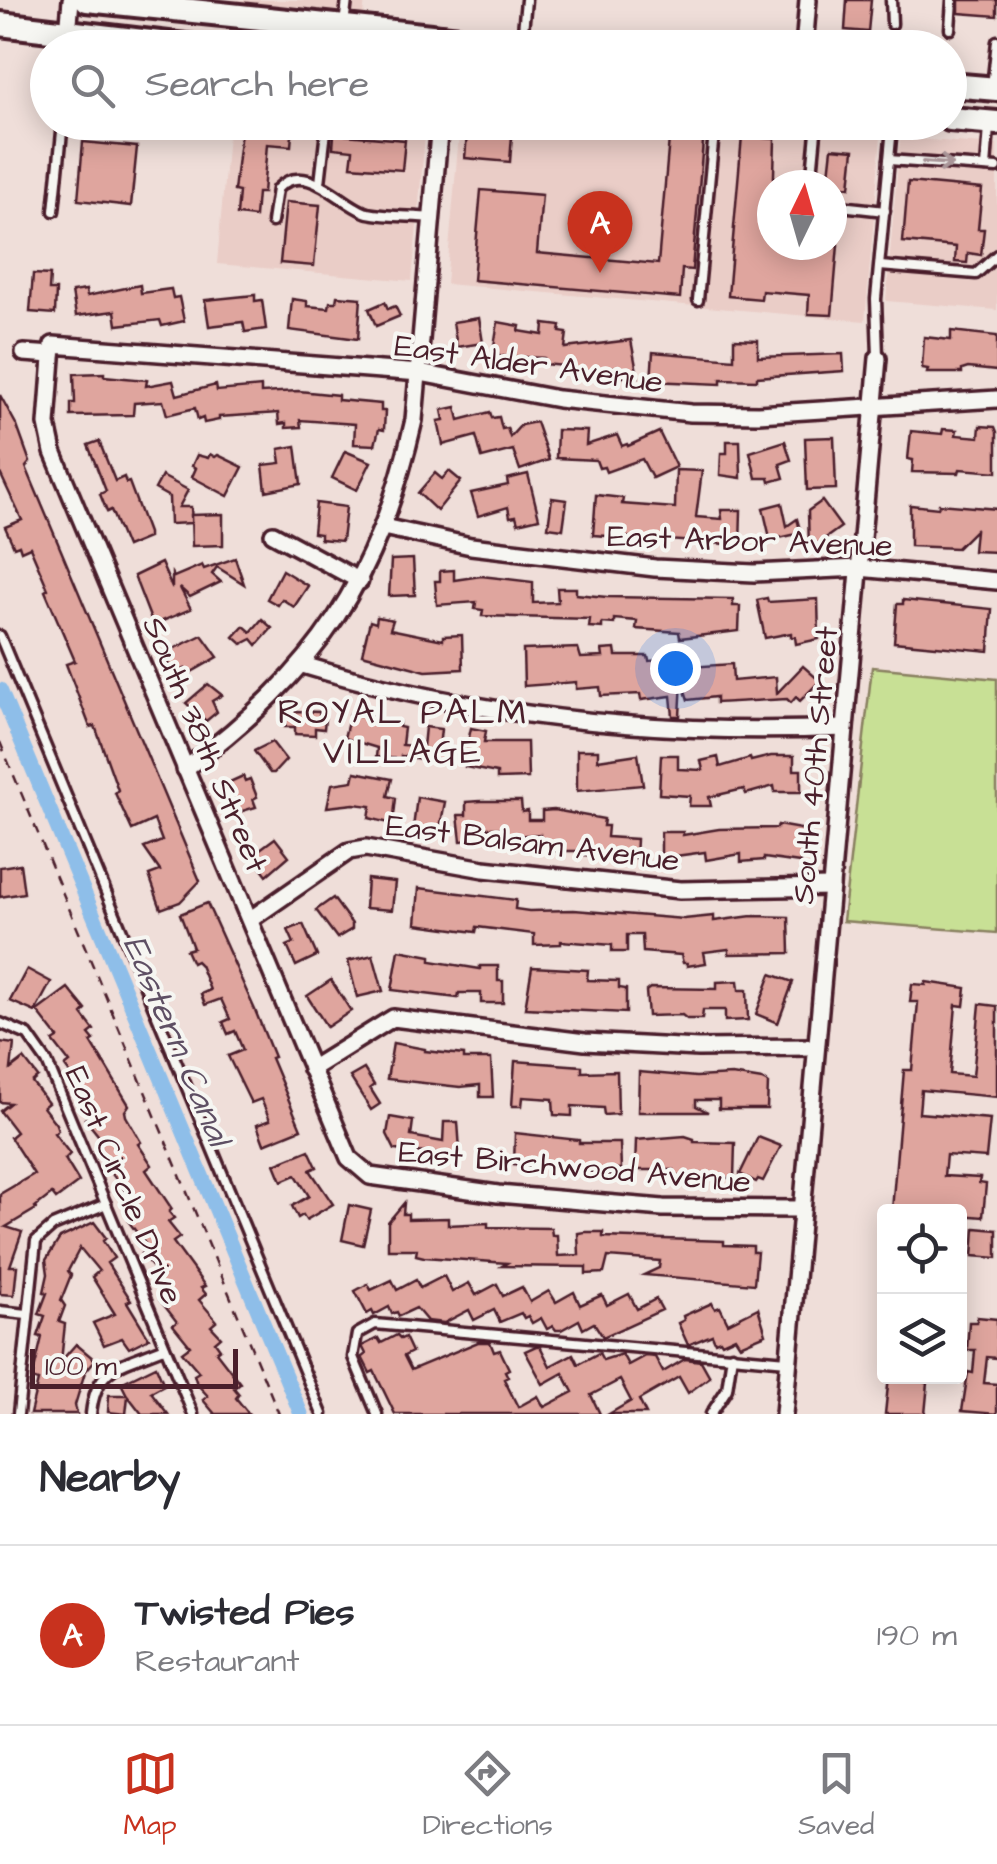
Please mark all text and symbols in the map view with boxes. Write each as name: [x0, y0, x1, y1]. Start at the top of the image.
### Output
search box: [30, 30, 967, 140]
icon: search: [65, 58, 120, 113]
text: Search here: [145, 59, 369, 111]
one-way arrow: [921, 154, 953, 173]
north arrow: [757, 170, 847, 260]
pin: A: [568, 190, 632, 273]
street label: East Alder Avenue: [392, 323, 666, 406]
street label: East Arbor Avenue: [606, 514, 893, 569]
street label: South 38th Street: [130, 610, 279, 879]
street label: South 40th Street: [781, 624, 850, 906]
your location: [650, 643, 701, 694]
district label: ROYAL PALM VILLAGE: [278, 688, 528, 777]
street label: East Balsam Avenue: [384, 803, 682, 884]
water label: Eastern Canal: [110, 928, 245, 1157]
street label: East Circle Drive: [53, 1060, 194, 1312]
street label: East Birchwood Avenue: [397, 1130, 753, 1205]
map controls: [877, 1204, 967, 1384]
button: locate: [877, 1204, 967, 1294]
button: layers: [877, 1294, 967, 1384]
scale bar: [30, 1344, 238, 1388]
text: 100 m: [45, 1347, 117, 1386]
text: Nearby: [40, 1450, 180, 1508]
text: Twisted Pies: [135, 1587, 354, 1639]
text: A: [62, 1613, 83, 1658]
text: 190 m: [877, 1613, 957, 1658]
text: Restaurant: [135, 1639, 300, 1684]
tab: Map: [123, 1746, 178, 1845]
tab: Directions: [423, 1746, 553, 1845]
tab: Saved: [798, 1746, 874, 1845]

